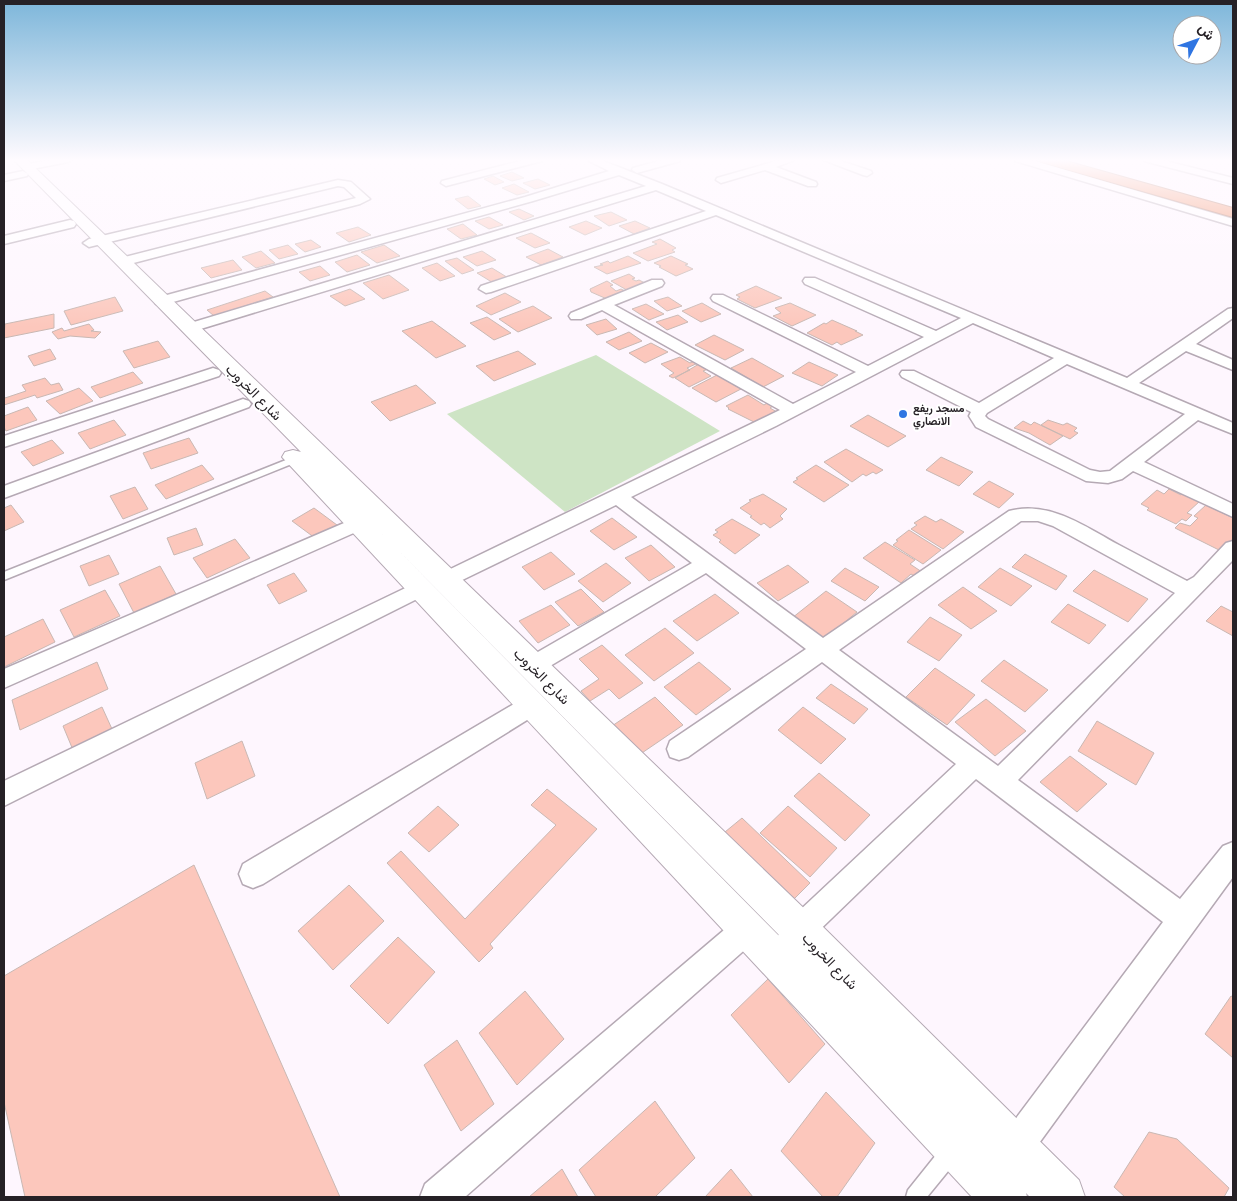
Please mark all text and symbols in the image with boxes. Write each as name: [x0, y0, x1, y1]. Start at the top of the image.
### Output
north arrow: [1172, 15, 1222, 65]
text: ش: [1194, 20, 1218, 44]
street label: شارع الخروب: [221, 361, 285, 425]
place label: مسجد ريفع الانصاري: [913, 402, 965, 430]
marker: مسجد ريفع الانصاري: [897, 408, 909, 420]
street label: شارع الخروب: [509, 645, 573, 709]
street label: شارع الخروب: [797, 929, 861, 995]

